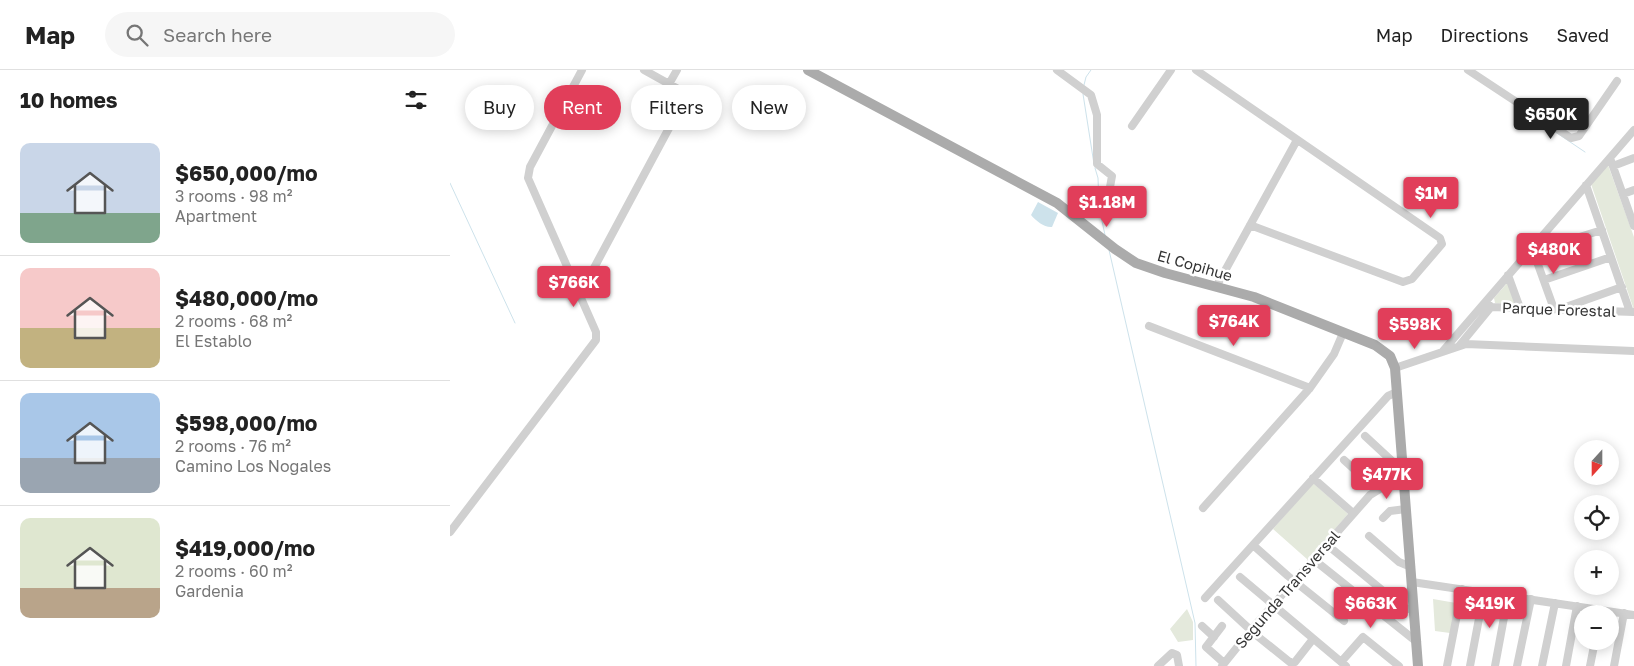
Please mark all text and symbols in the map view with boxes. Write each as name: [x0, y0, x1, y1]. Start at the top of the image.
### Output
search box: [105, 12, 455, 57]
text: Map: [25, 20, 75, 49]
icon: search: [123, 21, 151, 49]
text: Search here: [163, 23, 272, 46]
text: Map: [1376, 24, 1412, 46]
text: Directions: [1440, 24, 1528, 46]
text: Saved: [1556, 24, 1609, 46]
chip: Buy: [465, 85, 534, 130]
chip: Rent: [544, 85, 621, 130]
chip: Filters: [631, 85, 722, 130]
chip: New: [732, 85, 806, 130]
icon: filters: [402, 86, 430, 114]
text: 10 homes: [20, 87, 118, 113]
pin: $650K: [1516, 98, 1586, 140]
text: $650K: [1525, 104, 1577, 124]
text: $650,000/mo: [175, 160, 318, 186]
icon: home: [60, 163, 120, 223]
pin: $1M: [1407, 176, 1455, 219]
text: $1M: [1414, 183, 1448, 203]
text: 3 rooms · 98 m²: [175, 186, 292, 206]
pin: $1.18M: [1066, 186, 1148, 228]
text: $1.18M: [1079, 192, 1135, 212]
text: Apartment: [175, 206, 257, 226]
pin: $480K: [1519, 232, 1589, 275]
text: $480K: [1528, 239, 1580, 259]
street label: El Copihue: [1155, 246, 1235, 284]
pin: $766K: [539, 266, 609, 308]
text: $766K: [548, 272, 600, 292]
text: $480,000/mo: [175, 285, 318, 311]
icon: home: [60, 288, 120, 348]
street label: Parque Forestal: [1502, 298, 1616, 320]
pin: $764K: [1199, 304, 1269, 347]
pin: $598K: [1380, 308, 1450, 350]
text: 2 rooms · 68 m²: [175, 311, 292, 331]
text: $764K: [1208, 311, 1260, 331]
text: $598K: [1389, 314, 1441, 334]
text: El Establo: [175, 331, 252, 351]
text: $598,000/mo: [175, 410, 317, 436]
icon: home: [60, 413, 120, 473]
text: 2 rooms · 76 m²: [175, 436, 291, 456]
north arrow: [1574, 440, 1619, 485]
map controls: [1574, 440, 1619, 650]
text: Camino Los Nogales: [175, 456, 331, 476]
pin: $477K: [1352, 458, 1422, 500]
text: $477K: [1362, 464, 1412, 484]
button: locate: [1574, 495, 1619, 540]
street label: Segunda Transversal: [1231, 526, 1343, 652]
text: $419,000/mo: [175, 535, 315, 561]
icon: home: [60, 538, 120, 598]
button: +: [1574, 550, 1619, 595]
text: 2 rooms · 60 m²: [175, 561, 293, 581]
text: Gardenia: [175, 581, 244, 601]
pin: $663K: [1336, 586, 1406, 629]
pin: $419K: [1455, 586, 1525, 629]
text: $663K: [1345, 593, 1397, 613]
text: $419K: [1465, 593, 1515, 613]
button: −: [1574, 605, 1619, 650]

